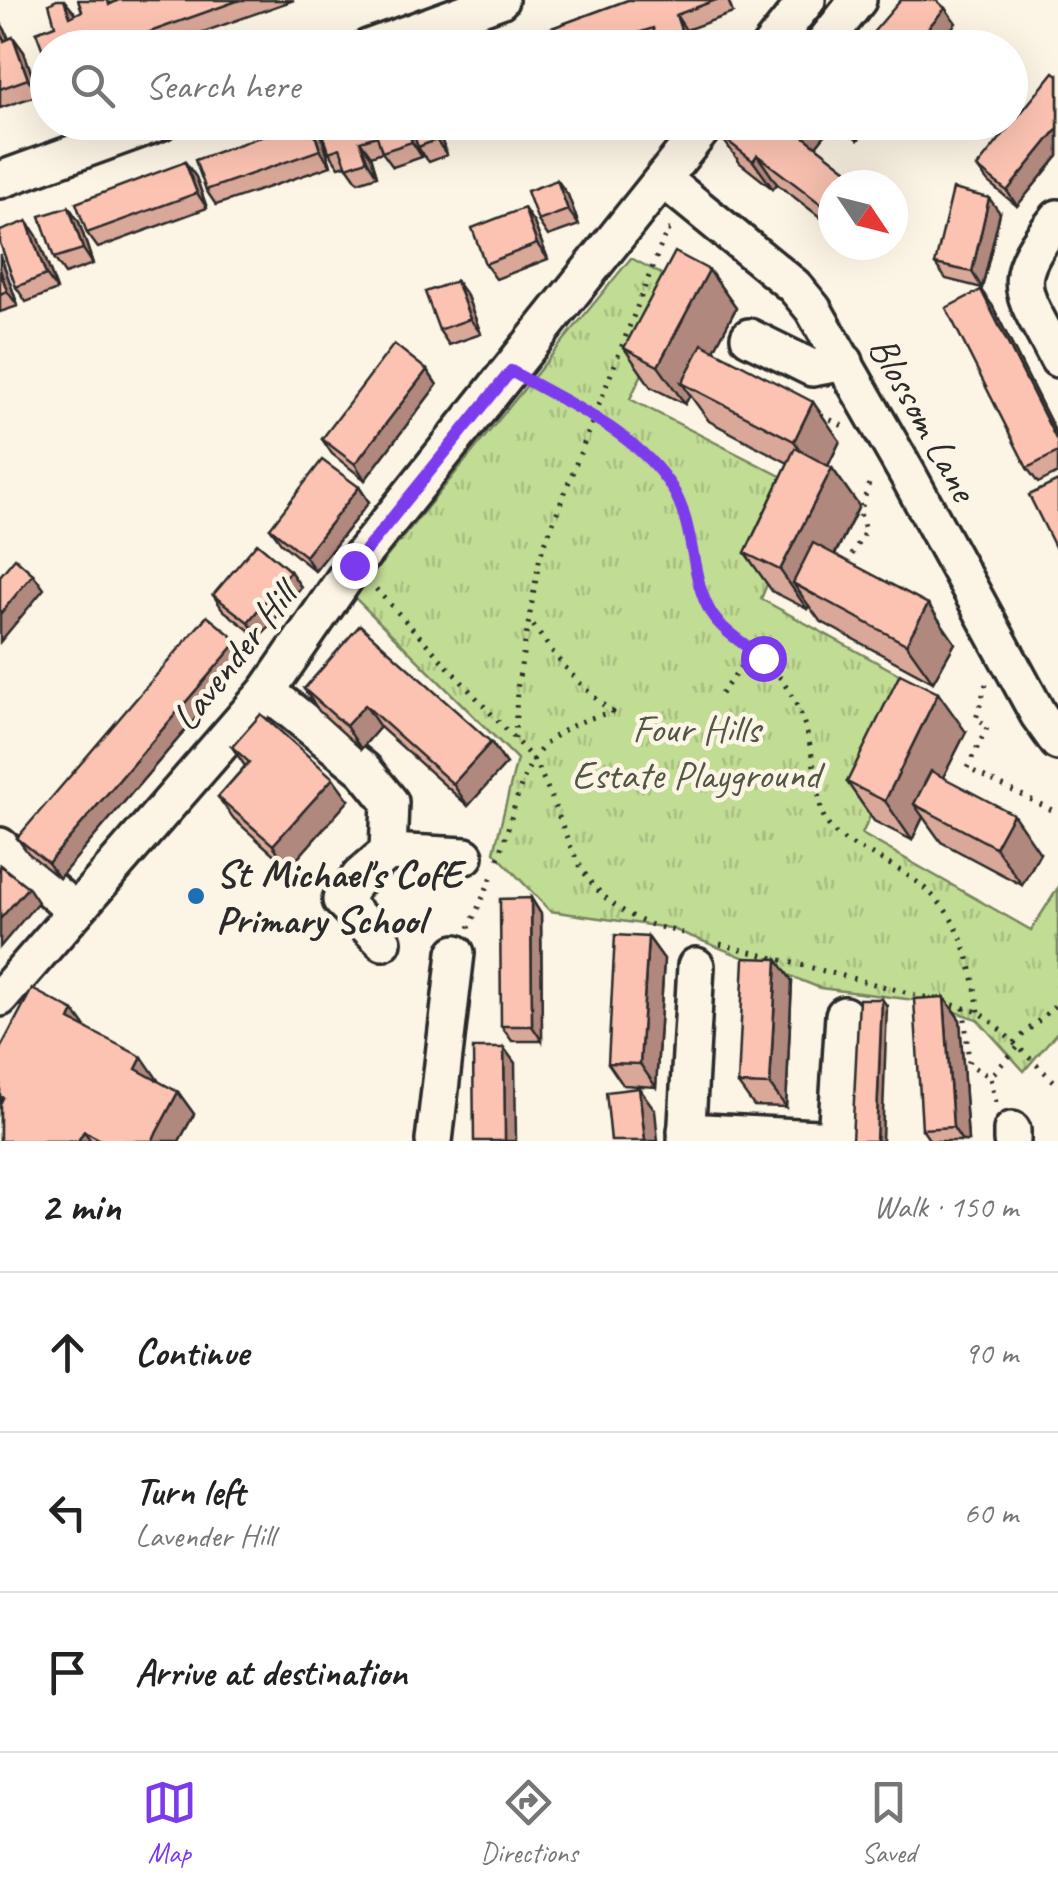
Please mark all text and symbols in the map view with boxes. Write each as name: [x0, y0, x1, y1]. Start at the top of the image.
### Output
search box: [30, 30, 1028, 140]
icon: search: [65, 58, 120, 113]
text: Search here: [145, 62, 300, 109]
north arrow: [818, 170, 908, 260]
street label: Blossom Lane: [858, 328, 990, 512]
route end: [332, 543, 378, 589]
street label: Lavender Hill: [160, 567, 311, 741]
route start: [741, 636, 787, 682]
park label: Four Hills Estate Playground: [572, 704, 825, 800]
place label: St Michael's CofE Primary School: [216, 849, 467, 945]
marker: St Michael's CofE Primary School: [185, 885, 207, 907]
text: 2 min: [40, 1180, 120, 1233]
text: Walk · 150 m: [874, 1186, 1018, 1227]
icon: ahead: [40, 1325, 95, 1380]
text: Continue: [135, 1329, 249, 1376]
text: 90 m: [964, 1332, 1018, 1373]
text: Turn left: [135, 1468, 245, 1515]
icon: left: [40, 1485, 95, 1540]
text: 60 m: [964, 1492, 1018, 1533]
text: Lavender Hill: [135, 1515, 275, 1556]
icon: arrive: [40, 1645, 95, 1700]
text: Arrive at destination: [135, 1649, 407, 1696]
tab: Map: [142, 1775, 197, 1870]
tab: Directions: [480, 1775, 578, 1870]
tab: Saved: [861, 1775, 916, 1870]

